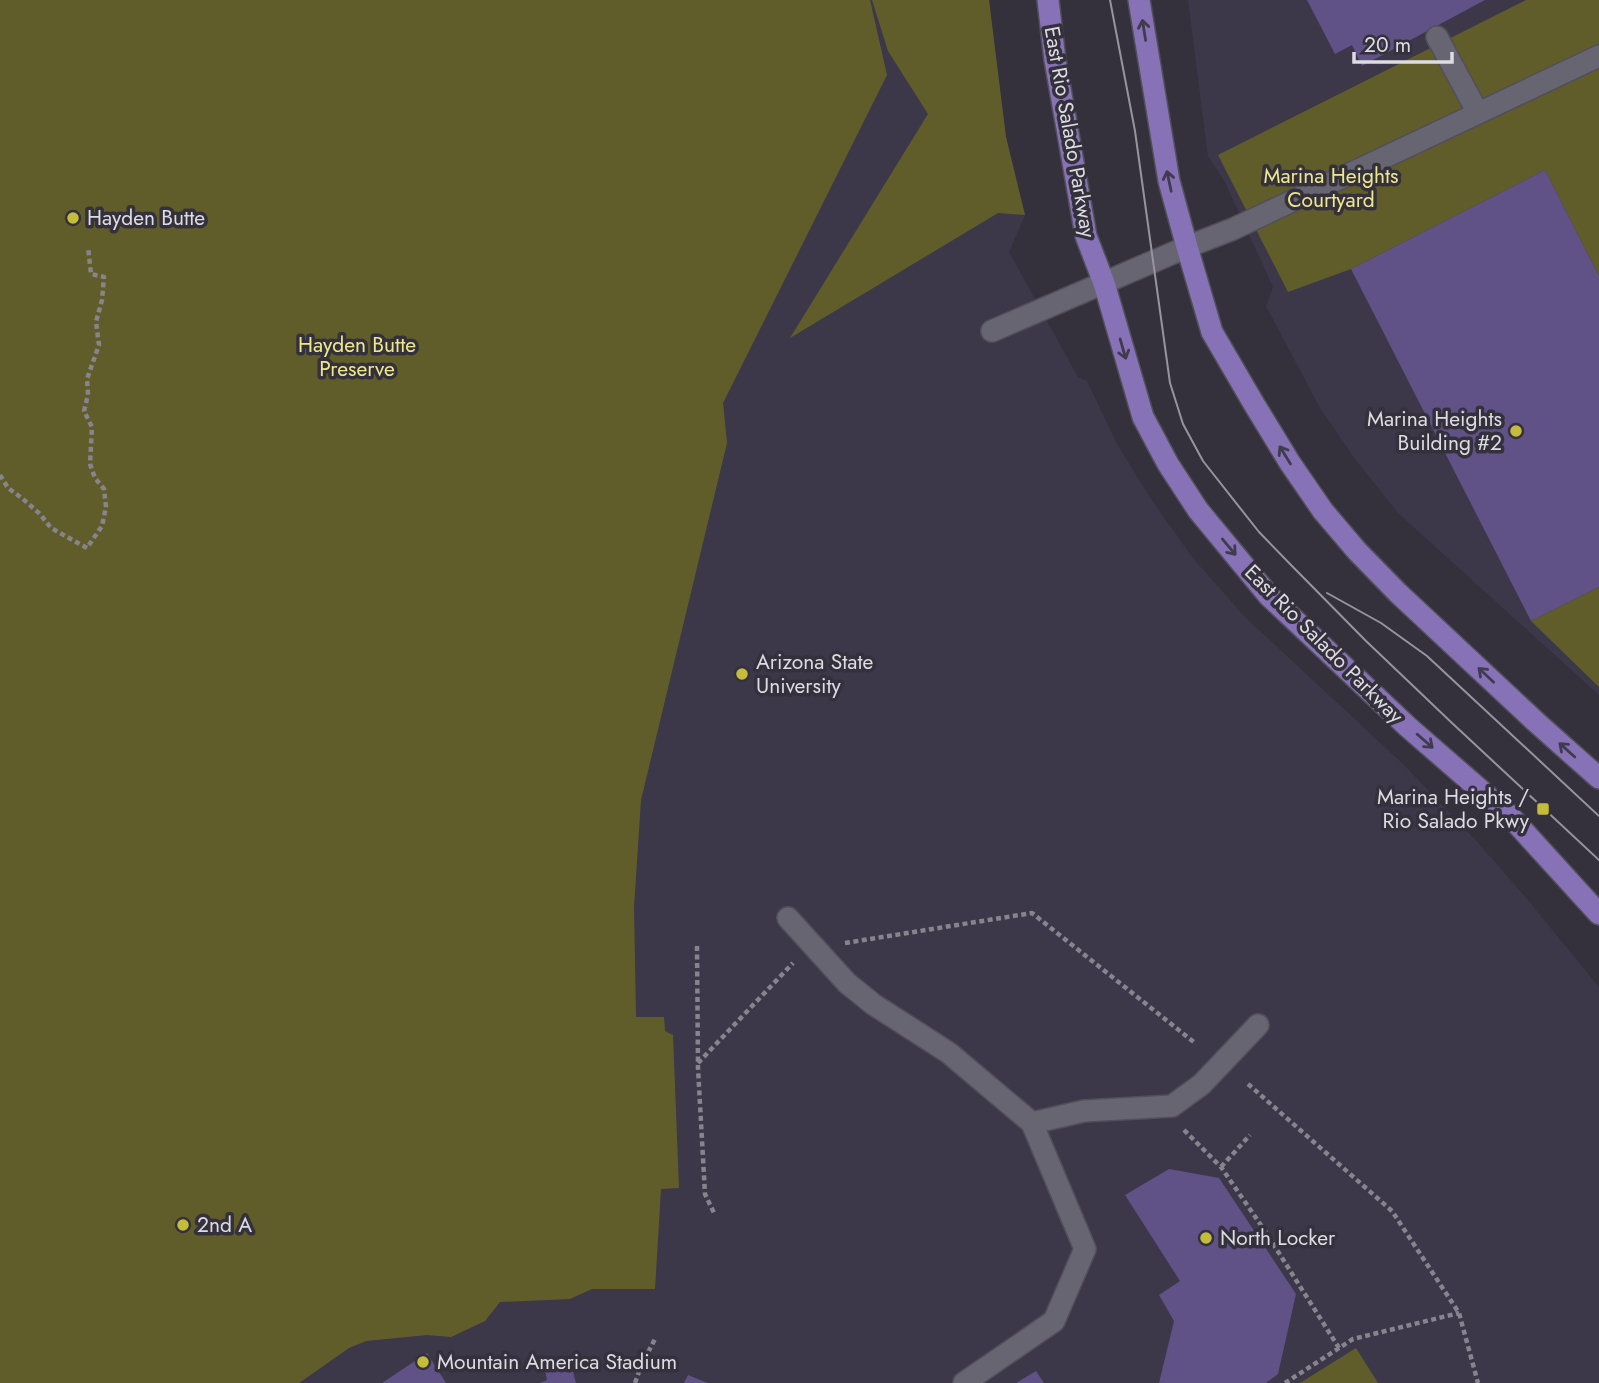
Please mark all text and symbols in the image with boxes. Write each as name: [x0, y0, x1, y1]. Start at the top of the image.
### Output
one-way arrow: [1137, 19, 1150, 42]
scale bar: [1354, 21, 1452, 65]
street label: East Rio Salado Parkway: [1037, 24, 1103, 241]
text: 20 m: [1364, 30, 1411, 60]
park label: Marina Heights Courtyard: [1264, 161, 1399, 215]
one-way arrow: [1162, 170, 1176, 193]
place label: Hayden Butte: [87, 203, 205, 233]
marker: Hayden Butte: [65, 210, 81, 226]
park label: Hayden Butte Preserve: [298, 330, 416, 384]
one-way arrow: [1117, 337, 1130, 360]
place label: Marina Heights Building #2: [1367, 404, 1502, 458]
marker: Marina Heights Building #2: [1508, 423, 1524, 439]
one-way arrow: [1277, 445, 1291, 465]
one-way arrow: [1221, 538, 1236, 556]
street label: East Rio Salado Parkway: [1238, 558, 1411, 731]
place label: Arizona State University: [756, 647, 873, 701]
marker: Arizona State University: [734, 666, 750, 682]
one-way arrow: [1478, 667, 1495, 684]
one-way arrow: [1415, 733, 1433, 749]
one-way arrow: [1559, 742, 1577, 758]
place label: Marina Heights / Rio Salado Pkwy: [1377, 782, 1530, 836]
marker: Marina Heights / Rio Salado Pkwy: [1535, 801, 1551, 817]
place label: 2nd A: [197, 1210, 252, 1240]
marker: 2nd A: [175, 1217, 191, 1233]
place label: North Locker: [1220, 1223, 1336, 1253]
marker: North Locker: [1198, 1230, 1214, 1246]
place label: Mountain America Stadium: [437, 1347, 677, 1377]
marker: Mountain America Stadium: [415, 1354, 431, 1370]

